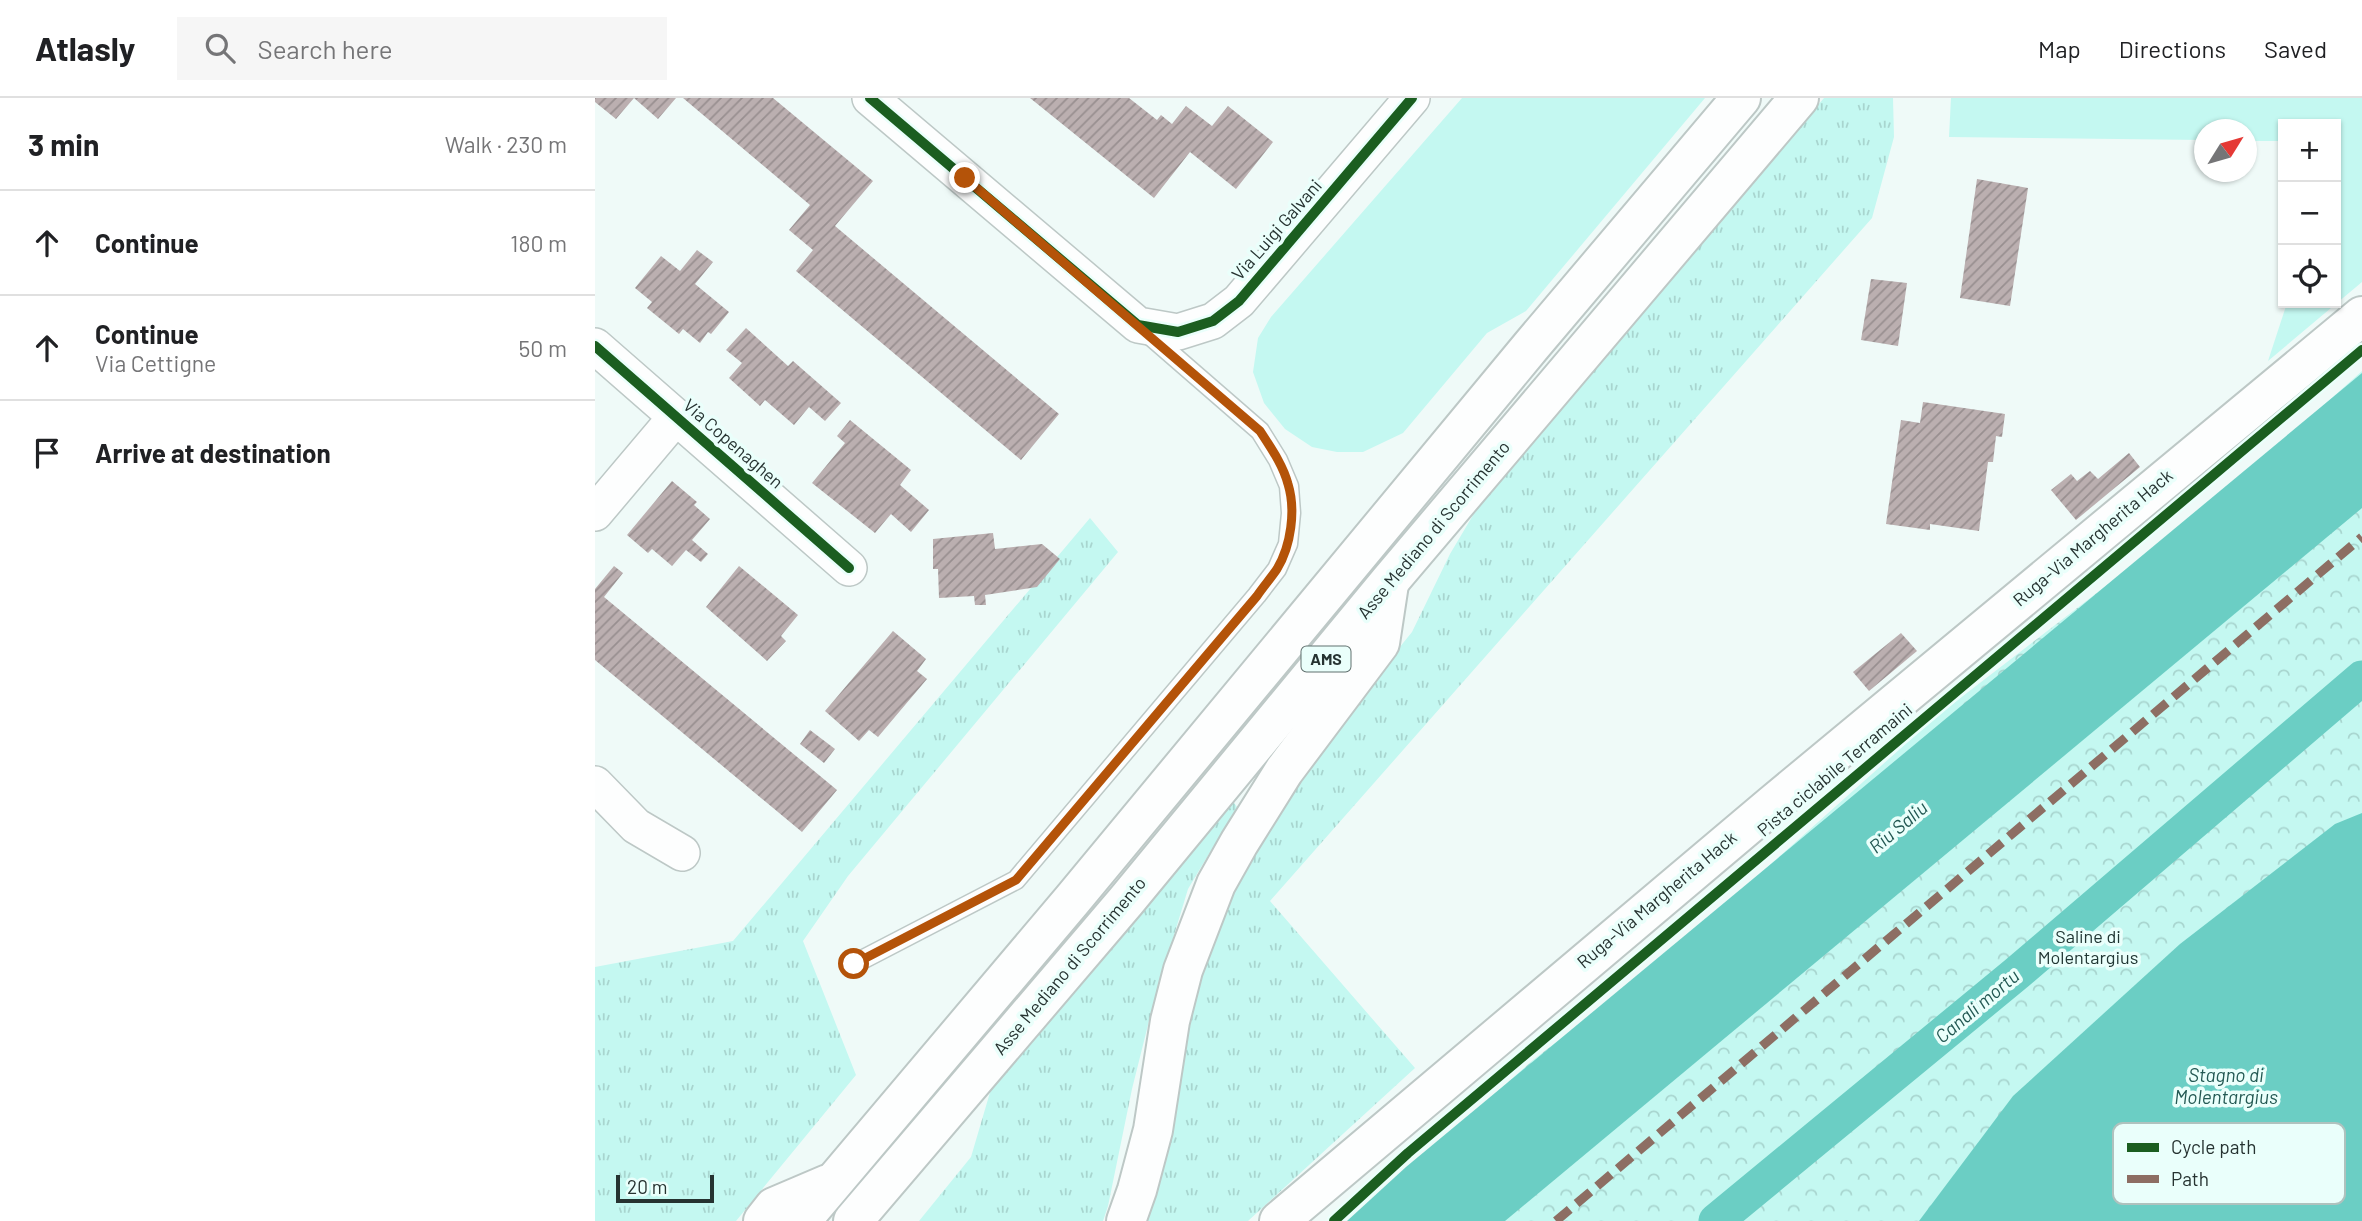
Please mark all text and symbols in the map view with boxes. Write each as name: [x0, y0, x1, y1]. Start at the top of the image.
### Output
search box: [177, 17, 667, 80]
text: Atlasly: [35, 28, 135, 68]
icon: search: [201, 29, 239, 67]
text: Search here: [257, 33, 393, 64]
text: Map: [2038, 34, 2081, 63]
text: Directions: [2119, 34, 2226, 63]
text: Saved: [2264, 34, 2327, 63]
north arrow: [2194, 119, 2257, 182]
map controls: [2278, 119, 2341, 308]
button: +: [2278, 119, 2341, 182]
text: 3 min: [28, 126, 99, 162]
text: Walk · 230 m: [445, 130, 567, 158]
route end: [949, 162, 980, 193]
street label: Via Luigi Galvani: [1226, 174, 1326, 284]
button: −: [2278, 182, 2341, 245]
icon: ahead: [28, 224, 66, 262]
text: Continue: [95, 227, 199, 258]
text: 180 m: [510, 229, 567, 257]
button: locate: [2278, 245, 2341, 308]
text: Continue: [95, 318, 199, 349]
icon: ahead: [28, 329, 66, 367]
text: 50 m: [519, 334, 567, 362]
text: Via Cettigne: [95, 349, 216, 377]
street label: Via Copenaghen: [679, 394, 788, 493]
icon: arrive: [28, 434, 66, 472]
street label: Asse Mediano di Scorrimento: [1352, 436, 1514, 623]
text: Arrive at destination: [95, 437, 331, 468]
street label: Ruga-Via Margherita Hack: [2008, 464, 2177, 610]
road number: AMS: [1301, 646, 1351, 672]
street label: Pista ciclabile Terramaini: [1752, 698, 1916, 840]
water label: Riu Saliu: [1864, 795, 1932, 858]
street label: Ruga-Via Margherita Hack: [1572, 826, 1741, 972]
street label: Asse Mediano di Scorrimento: [988, 872, 1150, 1059]
park label: Saline di Molentargius: [2038, 925, 2138, 968]
route start: [838, 948, 869, 979]
water label: Canali mortu: [1930, 964, 2023, 1047]
water label: Stagno di Molentargius: [2174, 1063, 2278, 1108]
legend: [2113, 1123, 2345, 1204]
text: Cycle path: [2171, 1135, 2256, 1158]
text: Path: [2171, 1167, 2209, 1190]
scale bar: [616, 1172, 714, 1204]
text: 20 m: [627, 1175, 667, 1198]

